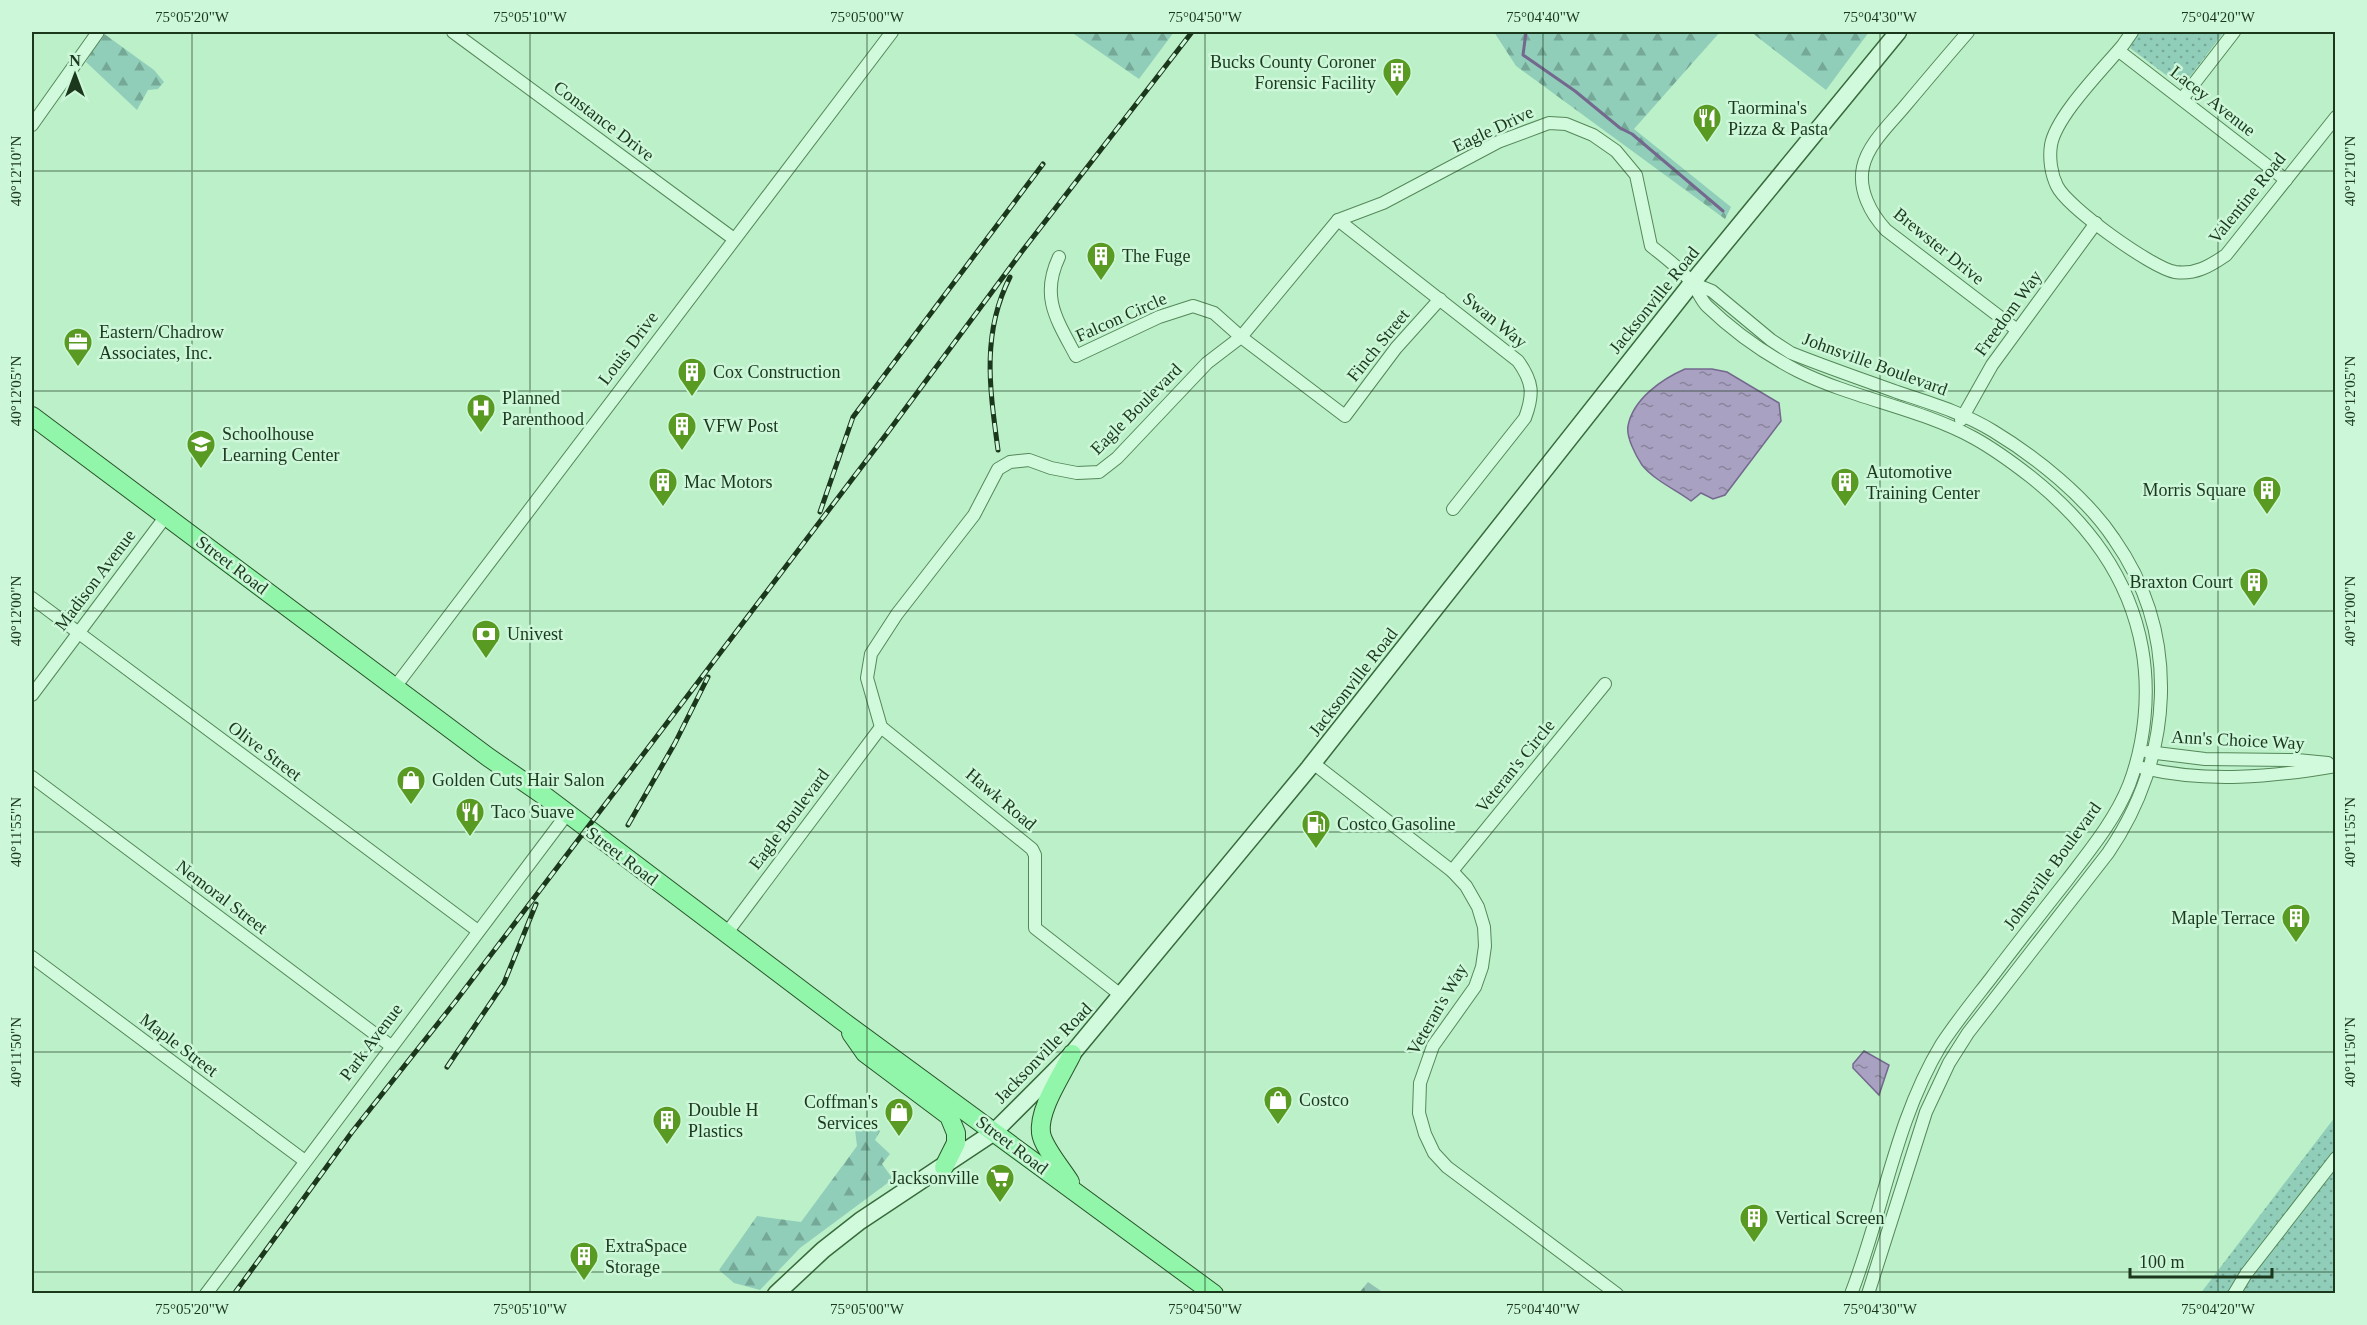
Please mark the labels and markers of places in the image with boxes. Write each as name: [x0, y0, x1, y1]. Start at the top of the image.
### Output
place label: Bucks County Coroner Forensic Facility: [1210, 52, 1376, 93]
building icon: Bucks County Coroner Forensic Facility: [1381, 56, 1413, 98]
place label: Taormina's Pizza & Pasta: [1728, 98, 1828, 139]
restaurant icon: Taormina's Pizza & Pasta: [1691, 102, 1723, 144]
building icon: The Fuge: [1085, 240, 1117, 282]
place label: The Fuge: [1122, 246, 1190, 266]
place label: Eastern/Chadrow Associates, Inc.: [99, 322, 224, 363]
office icon: Eastern/Chadrow Associates, Inc.: [62, 326, 94, 368]
building icon: Cox Construction: [676, 356, 708, 398]
place label: Cox Construction: [713, 362, 841, 382]
place label: Planned Parenthood: [502, 388, 584, 429]
hospital icon: Planned Parenthood: [465, 392, 497, 434]
building icon: VFW Post: [666, 410, 698, 452]
place label: VFW Post: [703, 416, 778, 436]
place label: Schoolhouse Learning Center: [222, 424, 339, 465]
school or university icon: Schoolhouse Learning Center: [185, 428, 217, 470]
place label: Automotive Training Center: [1866, 462, 1980, 503]
building icon: Mac Motors: [647, 466, 679, 508]
building icon: Automotive Training Center: [1829, 466, 1861, 508]
place label: Mac Motors: [684, 472, 773, 492]
building icon: Morris Square: [2251, 474, 2283, 516]
place label: Morris Square: [2143, 480, 2246, 500]
building icon: Braxton Court: [2238, 566, 2270, 608]
place label: Braxton Court: [2130, 572, 2233, 592]
bank icon: Univest: [470, 618, 502, 660]
place label: Univest: [507, 624, 563, 644]
shop icon: Golden Cuts Hair Salon: [395, 764, 427, 806]
place label: Golden Cuts Hair Salon: [432, 770, 605, 790]
restaurant icon: Taco Suave: [454, 796, 486, 838]
place label: Taco Suave: [491, 802, 574, 822]
fuel station icon: Costco Gasoline: [1300, 808, 1332, 850]
place label: Costco Gasoline: [1337, 814, 1456, 834]
building icon: Maple Terrace: [2280, 902, 2312, 944]
place label: Maple Terrace: [2171, 908, 2275, 928]
shop icon: Costco: [1262, 1084, 1294, 1126]
place label: Costco: [1299, 1090, 1349, 1110]
place label: Coffman's Services: [804, 1092, 878, 1133]
shop icon: Coffman's Services: [883, 1096, 915, 1138]
place label: Double H Plastics: [688, 1100, 759, 1141]
building icon: Double H Plastics: [651, 1104, 683, 1146]
supermarket icon: Jacksonville: [984, 1162, 1016, 1204]
place label: Jacksonville: [890, 1168, 979, 1188]
building icon: Vertical Screen: [1738, 1202, 1770, 1244]
place label: Vertical Screen: [1775, 1208, 1884, 1228]
place label: ExtraSpace Storage: [605, 1236, 687, 1277]
building icon: ExtraSpace Storage: [568, 1240, 600, 1282]

